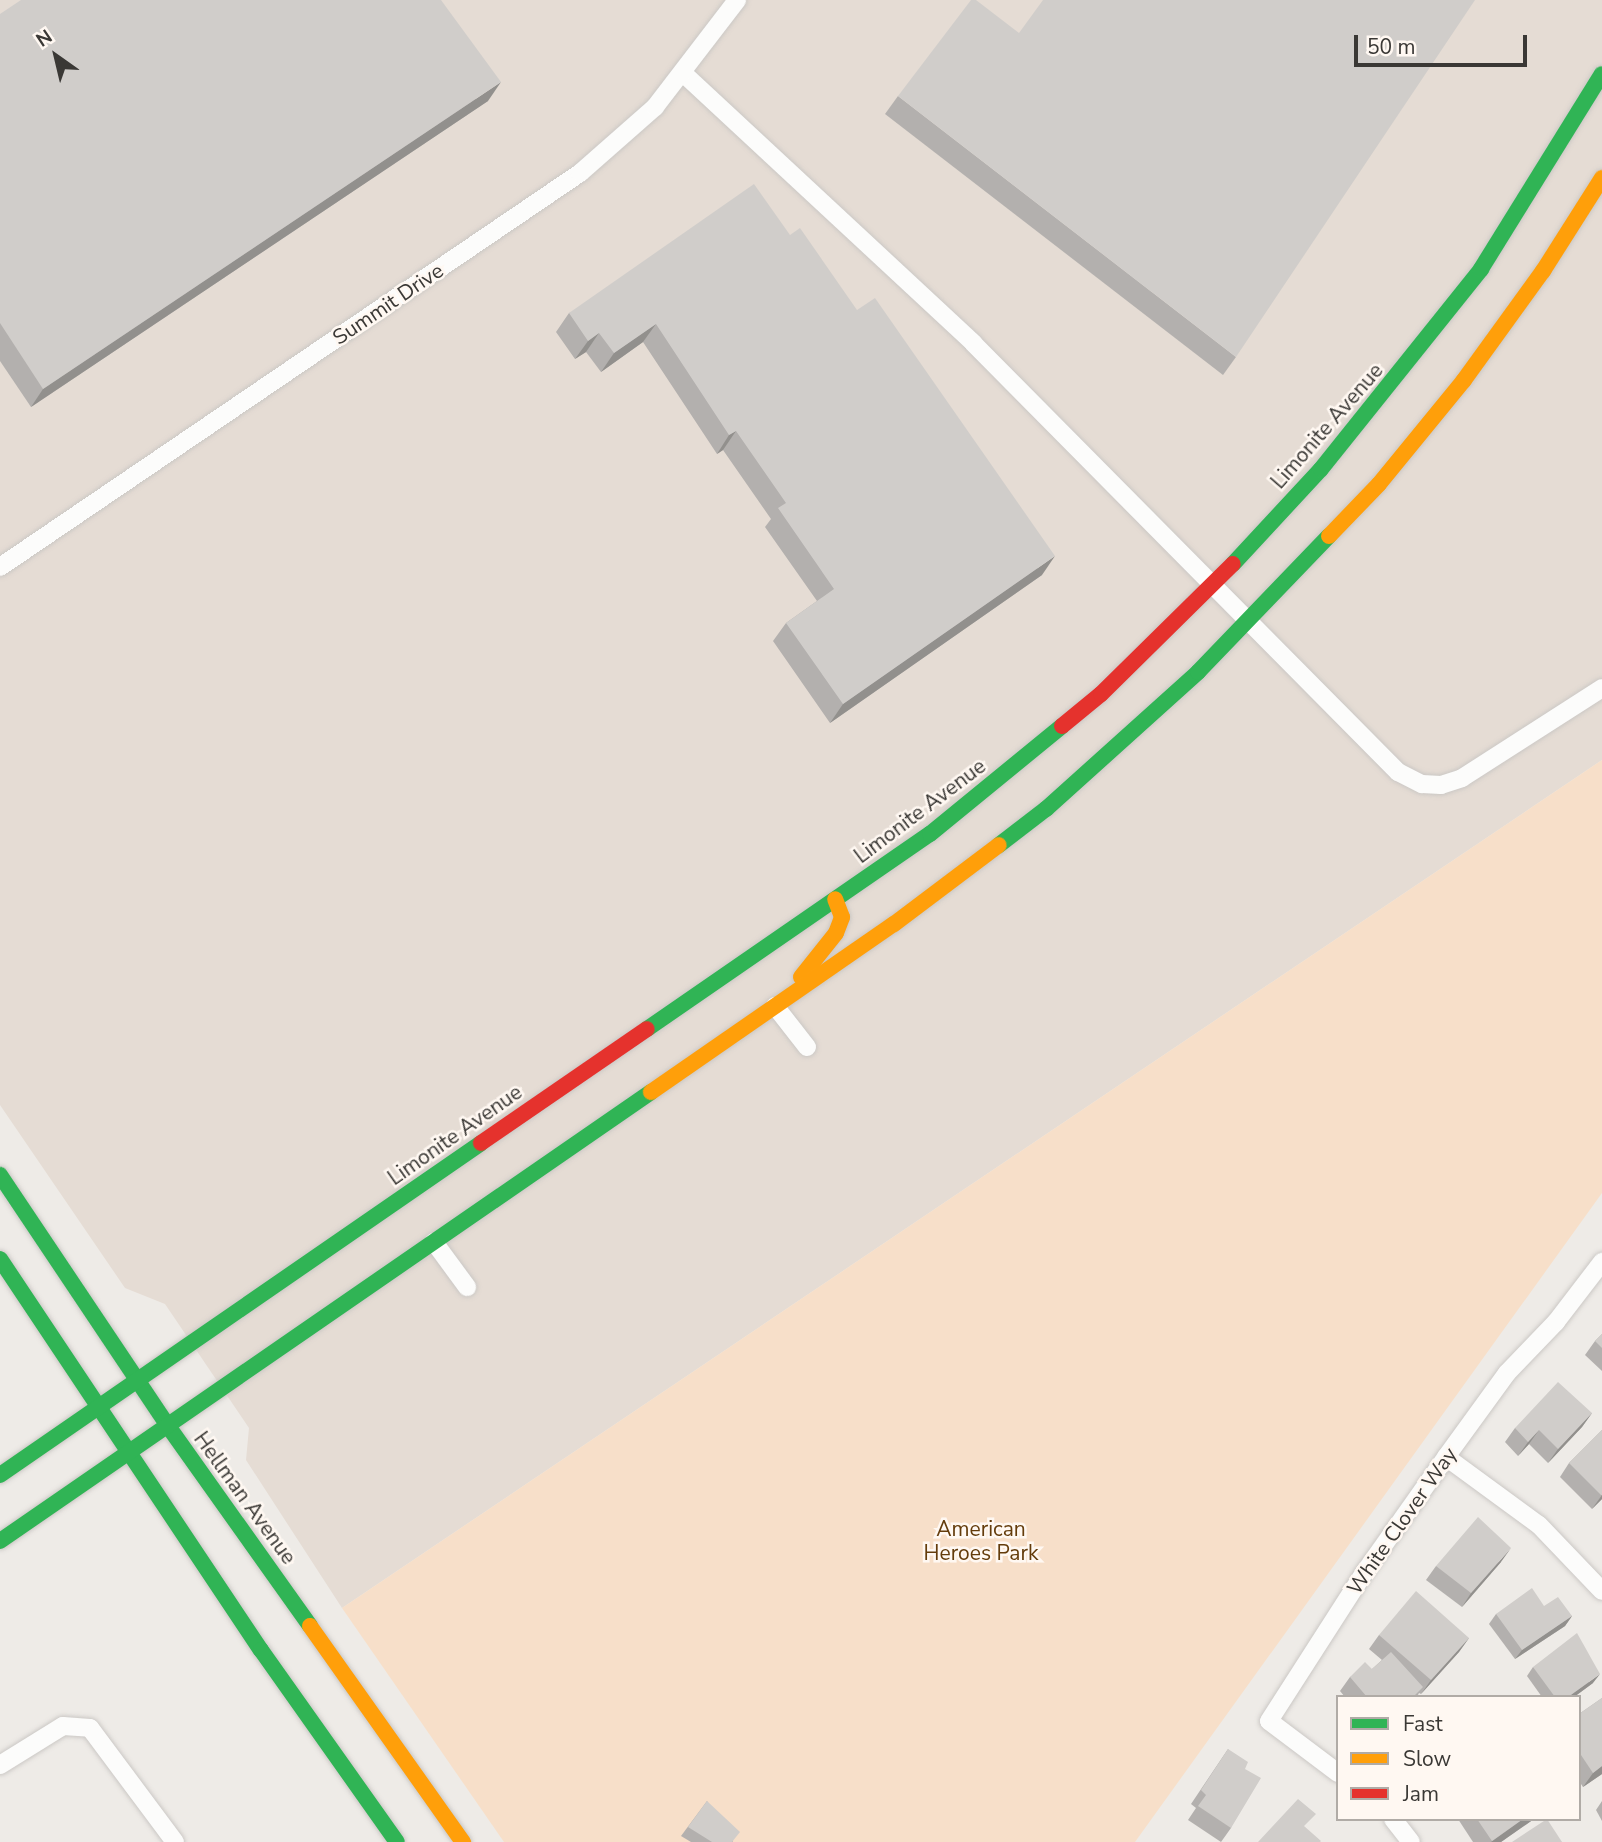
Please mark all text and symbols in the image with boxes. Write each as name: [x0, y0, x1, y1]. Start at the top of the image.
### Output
north arrow: [21, 21, 91, 91]
scale bar: [1357, 21, 1530, 65]
text: N: [31, 24, 57, 53]
text: 50 m: [1367, 33, 1416, 61]
street label: Summit Drive: [328, 258, 448, 350]
street label: Limonite Avenue: [1266, 358, 1388, 494]
street label: Limonite Avenue: [849, 753, 991, 869]
street label: Limonite Avenue: [383, 1079, 527, 1191]
street label: Hellman Avenue: [189, 1427, 301, 1569]
street label: White Clover Way: [1342, 1443, 1462, 1599]
park label: American Heroes Park: [924, 1516, 1038, 1566]
legend: [1336, 1695, 1581, 1821]
text: Fast: [1403, 1710, 1443, 1738]
text: Slow: [1403, 1745, 1451, 1773]
text: Jam: [1403, 1780, 1439, 1808]

